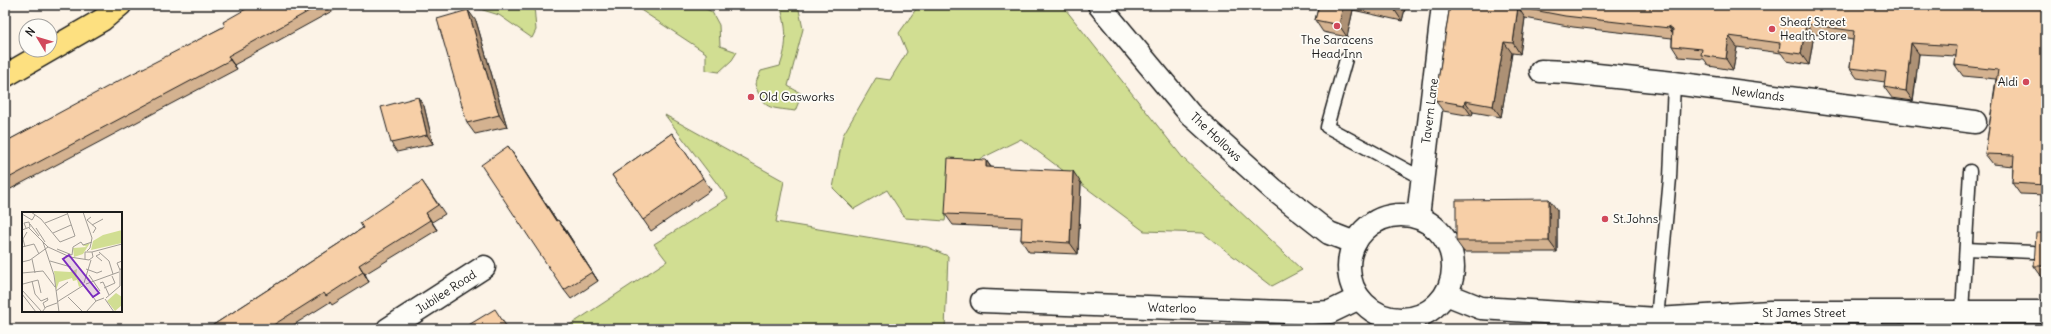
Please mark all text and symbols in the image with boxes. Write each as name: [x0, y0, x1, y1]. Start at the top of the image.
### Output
place label: Sheaf Street Health Store: [1780, 14, 1847, 43]
north arrow: [18, 18, 58, 58]
marker: The Saracens Head Inn: [1332, 21, 1342, 31]
marker: Sheaf Street Health Store: [1767, 24, 1777, 34]
text: N: [22, 25, 38, 39]
place label: The Saracens Head Inn: [1301, 32, 1373, 61]
place label: Aldi: [1998, 74, 2018, 89]
street label: Tavern Lane: [1418, 77, 1441, 145]
marker: Aldi: [2021, 77, 2031, 87]
street label: Newlands: [1731, 83, 1785, 104]
place label: Old Gasworks: [759, 89, 835, 104]
marker: Old Gasworks: [746, 92, 756, 102]
street label: The Hollows: [1187, 109, 1245, 164]
place label: St.Johns: [1613, 211, 1658, 226]
inset map: [22, 212, 122, 312]
marker: St.Johns: [1600, 214, 1610, 224]
street label: Jubilee Road: [413, 266, 479, 317]
street label: Waterloo: [1147, 299, 1197, 316]
street label: St James Street: [1762, 305, 1846, 320]

